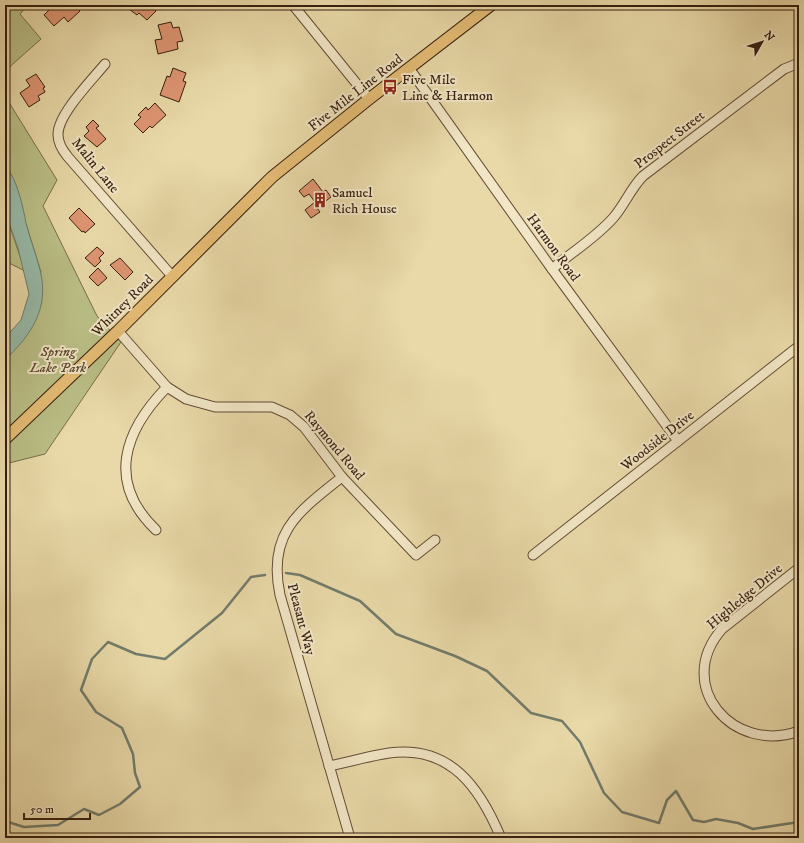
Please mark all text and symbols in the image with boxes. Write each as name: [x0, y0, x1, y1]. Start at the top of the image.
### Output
north arrow: [742, 22, 782, 62]
text: N: [761, 28, 777, 44]
street label: Five Mile Line Road: [305, 50, 407, 135]
place label: Five Mile Line & Harmon: [402, 71, 494, 105]
bus stop icon: Five Mile Line & Harmon: [381, 78, 399, 96]
street label: Prospect Street: [631, 106, 709, 173]
street label: Malin Lane: [67, 134, 123, 197]
place label: Samuel Rich House: [332, 184, 397, 218]
building icon: Samuel Rich House: [311, 191, 329, 209]
street label: Harmon Road: [523, 210, 584, 285]
street label: Whitney Road: [87, 271, 157, 341]
park label: Spring Lake Park: [29, 343, 86, 377]
street label: Woodside Drive: [617, 406, 698, 476]
street label: Raymond Road: [300, 407, 369, 484]
street label: Highledge Drive: [703, 560, 786, 634]
street label: Pleasant Way: [283, 581, 319, 658]
scale bar: [24, 795, 90, 821]
text: 50 m: [30, 802, 54, 817]

